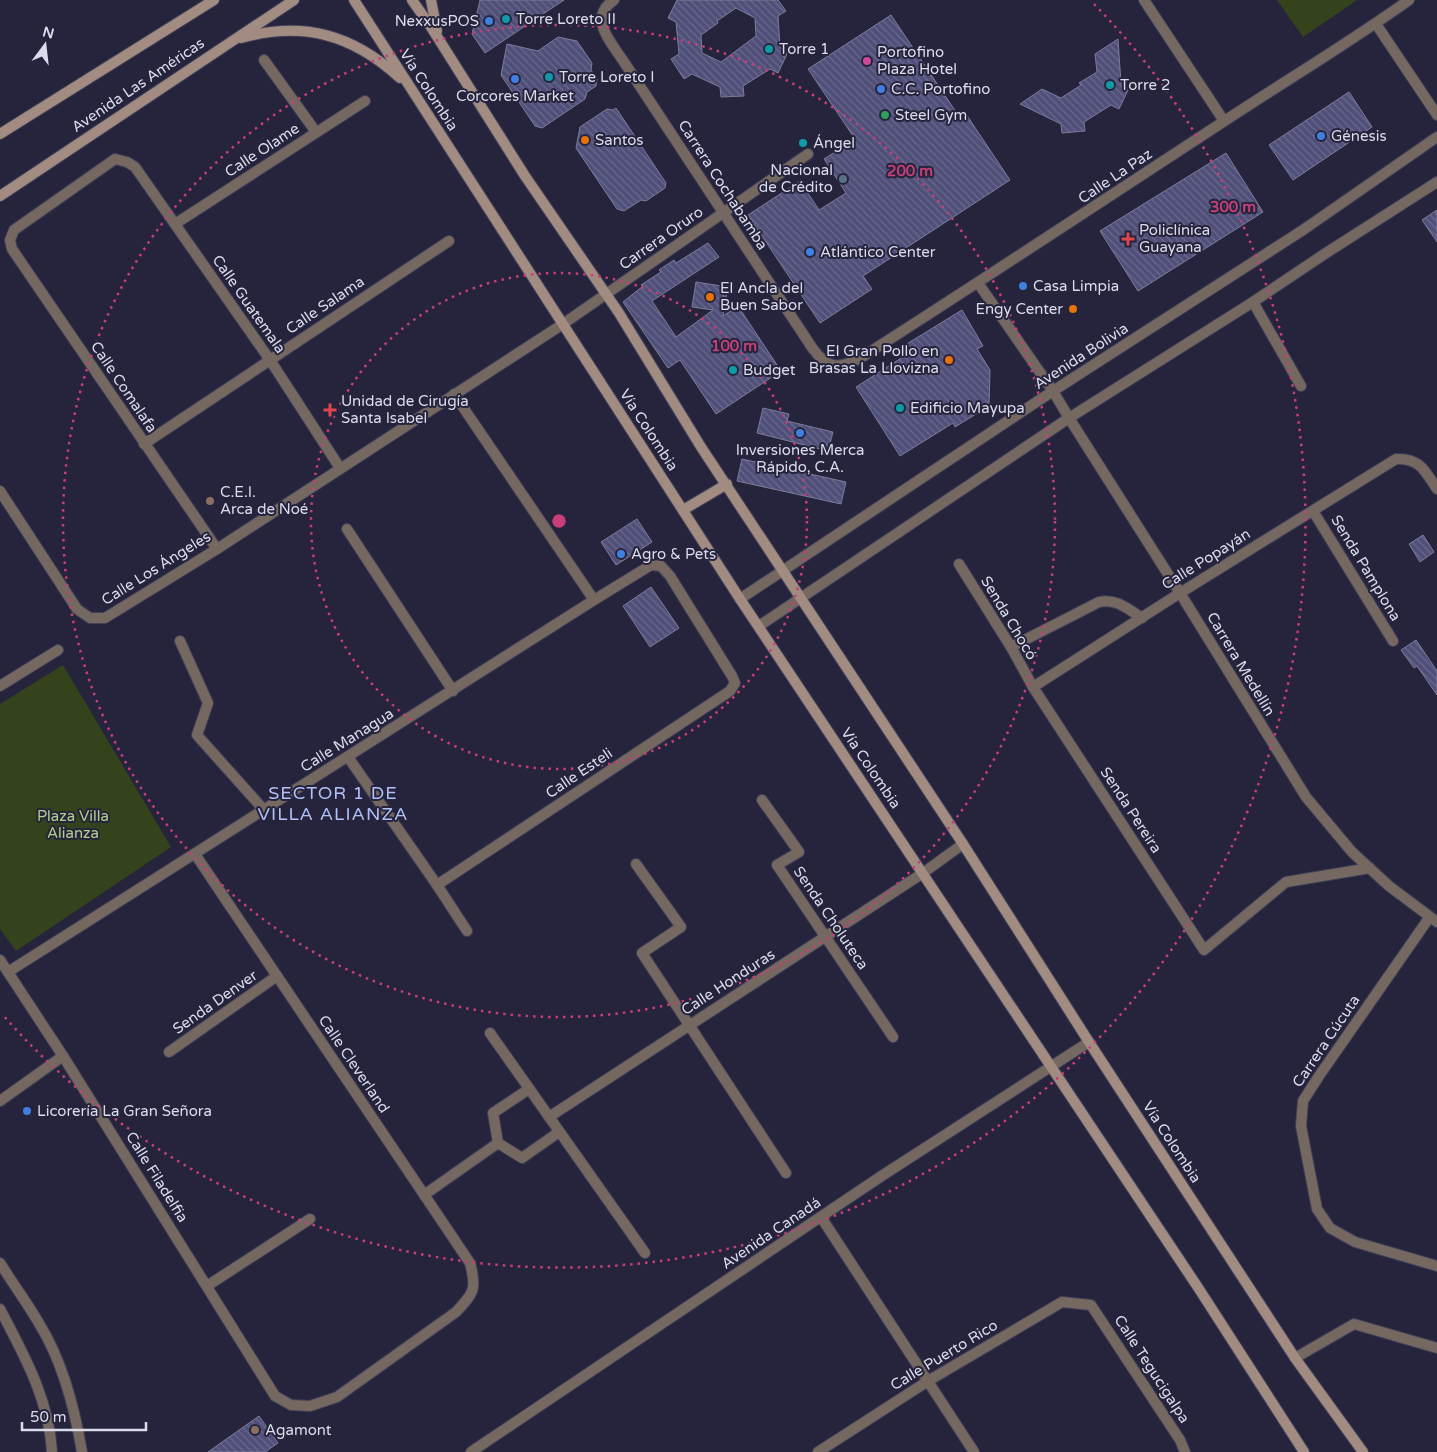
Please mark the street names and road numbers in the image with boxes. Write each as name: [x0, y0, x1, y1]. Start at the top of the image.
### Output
street label: Avenida Las Américas: [68, 34, 208, 136]
street label: Vía Colombia: [396, 46, 462, 134]
street label: Carrera Cochabamba: [674, 117, 772, 253]
street label: Calle Olame: [221, 119, 303, 181]
street label: Calle La Paz: [1075, 145, 1155, 207]
street label: Carrera Oruro: [616, 202, 706, 274]
street label: Calle Guatemala: [208, 251, 290, 357]
street label: Calle Salama: [282, 272, 368, 338]
street label: Avenida Bolivia: [1031, 319, 1131, 393]
street label: Calle Comalafa: [87, 338, 161, 436]
street label: Vía Colombia: [616, 386, 682, 474]
street label: Senda Pamplona: [1327, 512, 1405, 624]
street label: Calle Popayán: [1158, 525, 1254, 593]
street label: Calle Los Ángeles: [98, 527, 214, 609]
street label: Senda Chocó: [977, 573, 1041, 663]
street label: Carrera Medellín: [1203, 609, 1279, 719]
street label: Calle Managua: [297, 704, 397, 776]
street label: Vía Colombia: [837, 724, 905, 812]
street label: Calle Esteli: [542, 744, 616, 802]
street label: Senda Pereira: [1097, 764, 1165, 856]
street label: Senda Choluteca: [790, 863, 872, 973]
street label: Calle Honduras: [678, 945, 778, 1019]
street label: Senda Denver: [169, 966, 261, 1038]
street label: Carrera Cúcuta: [1289, 991, 1363, 1091]
street label: Calle Cleverland: [315, 1012, 393, 1116]
street label: Vía Colombia: [1139, 1098, 1205, 1186]
street label: Calle Filadelfia: [122, 1128, 192, 1226]
street label: Avenida Canadá: [718, 1193, 824, 1273]
street label: Calle Tegucigalpa: [1110, 1312, 1194, 1426]
street label: Calle Puerto Rico: [887, 1316, 1001, 1394]

